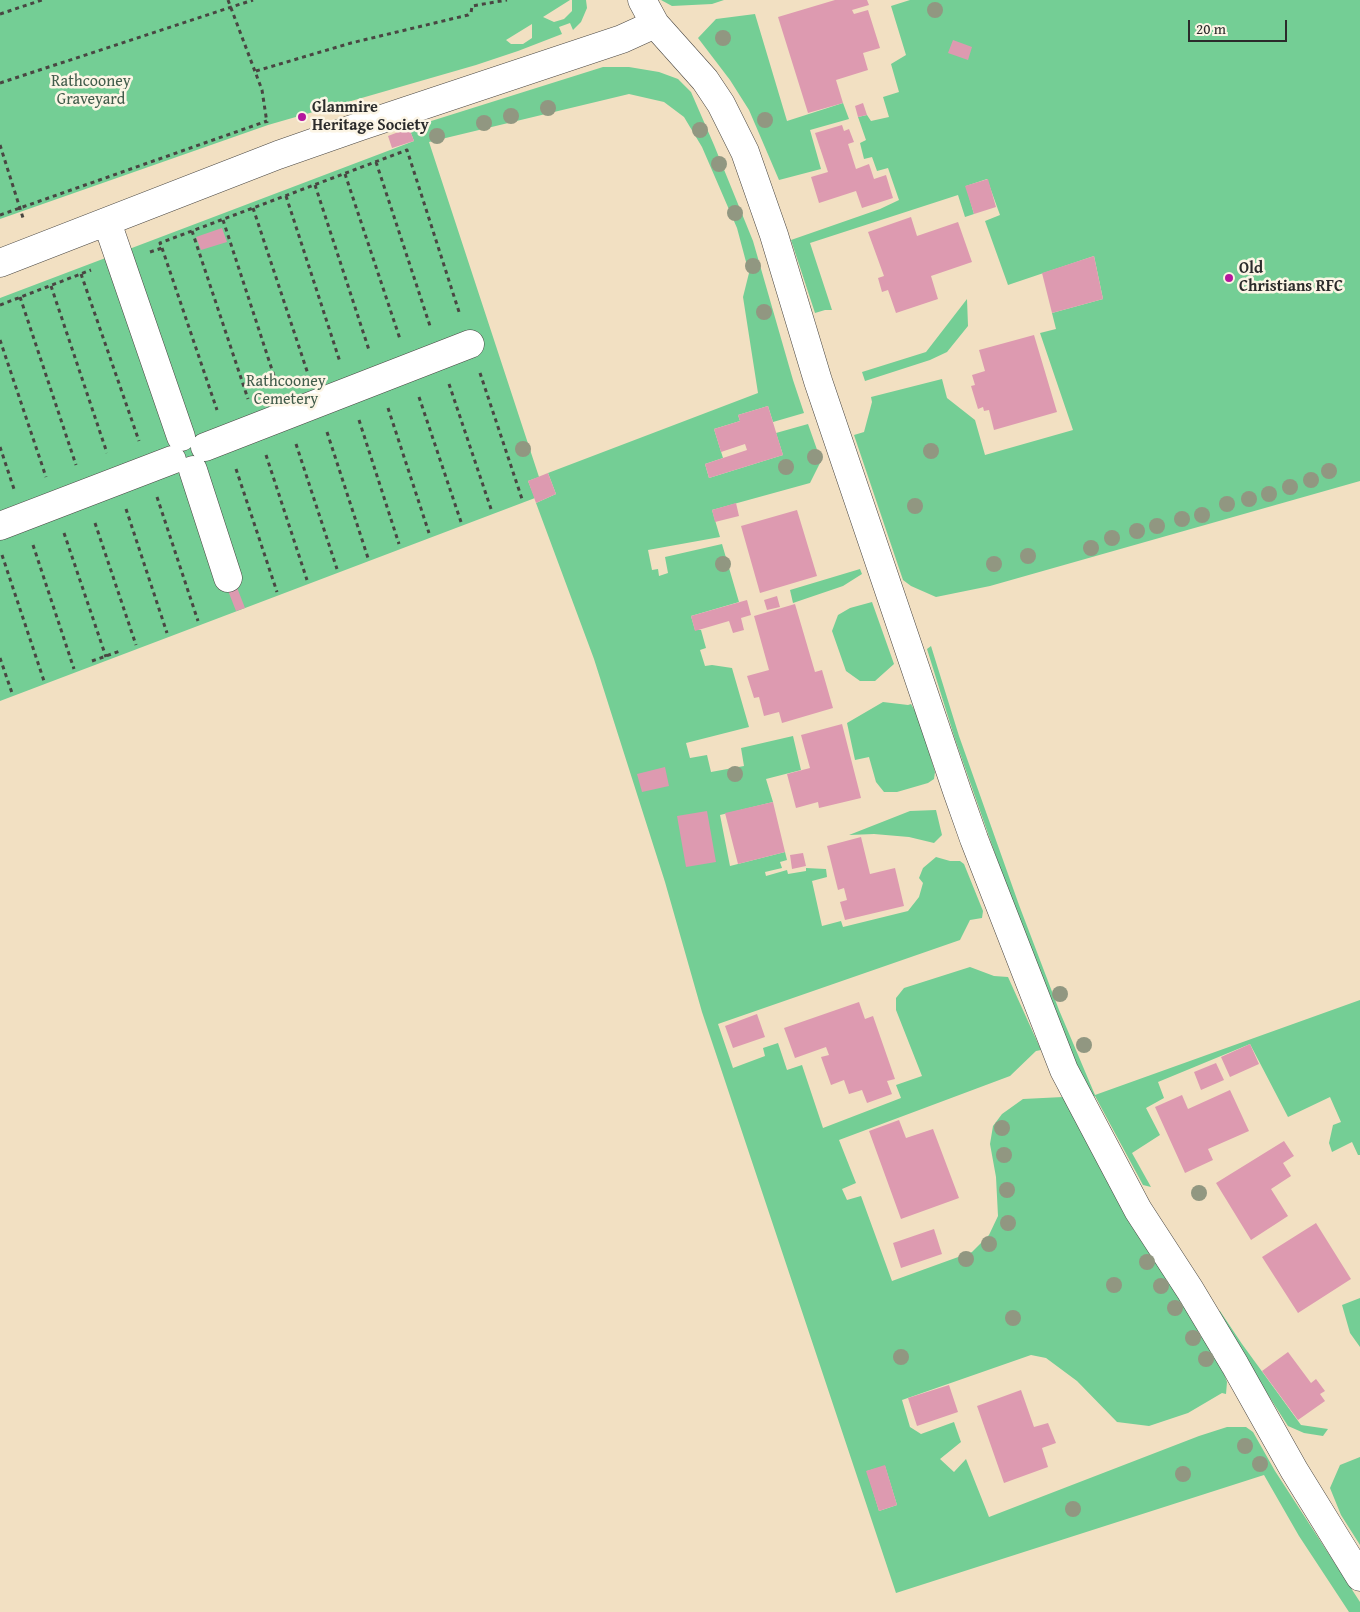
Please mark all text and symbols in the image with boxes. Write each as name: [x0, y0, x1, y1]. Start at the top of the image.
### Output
scale bar: [1190, 10, 1289, 42]
text: 20 m: [1196, 18, 1226, 39]
park label: Rathcooney Graveyard: [51, 72, 131, 110]
place label: Glanmire Heritage Society: [312, 98, 429, 136]
marker: Glanmire Heritage Society: [296, 111, 308, 123]
place label: Old Christians RFC: [1239, 259, 1343, 297]
marker: Old Christians RFC: [1223, 272, 1235, 284]
park label: Rathcooney Cemetery: [246, 372, 326, 410]

